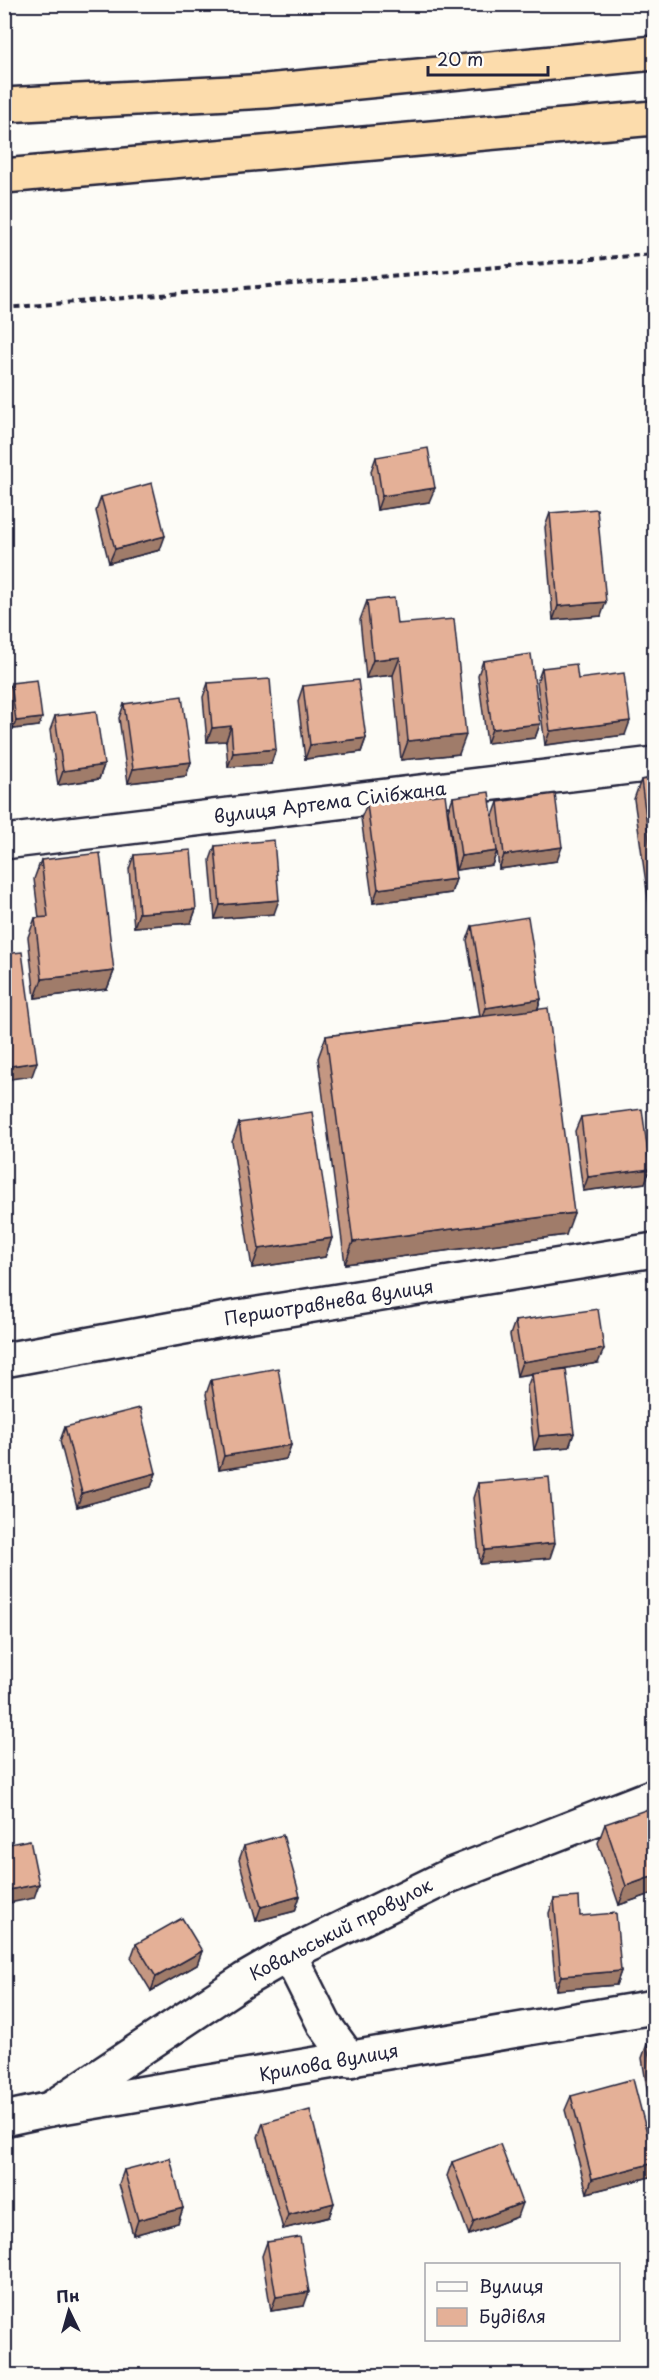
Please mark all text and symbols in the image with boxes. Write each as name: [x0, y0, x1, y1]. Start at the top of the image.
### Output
scale bar: [428, 39, 548, 77]
text: 20 m: [437, 45, 483, 72]
street label: вулиця Артема Сілібжана: [212, 774, 448, 829]
street label: Першотравнева вулиця: [222, 1272, 435, 1331]
street label: Ковальський провулок: [244, 1871, 437, 1987]
street label: Крилова вулиця: [257, 2036, 400, 2087]
legend: [425, 2263, 620, 2341]
text: Вулиця: [479, 2272, 544, 2299]
north arrow: [39, 2281, 99, 2341]
text: Пн: [55, 2282, 80, 2308]
text: Будівля: [479, 2302, 546, 2329]

